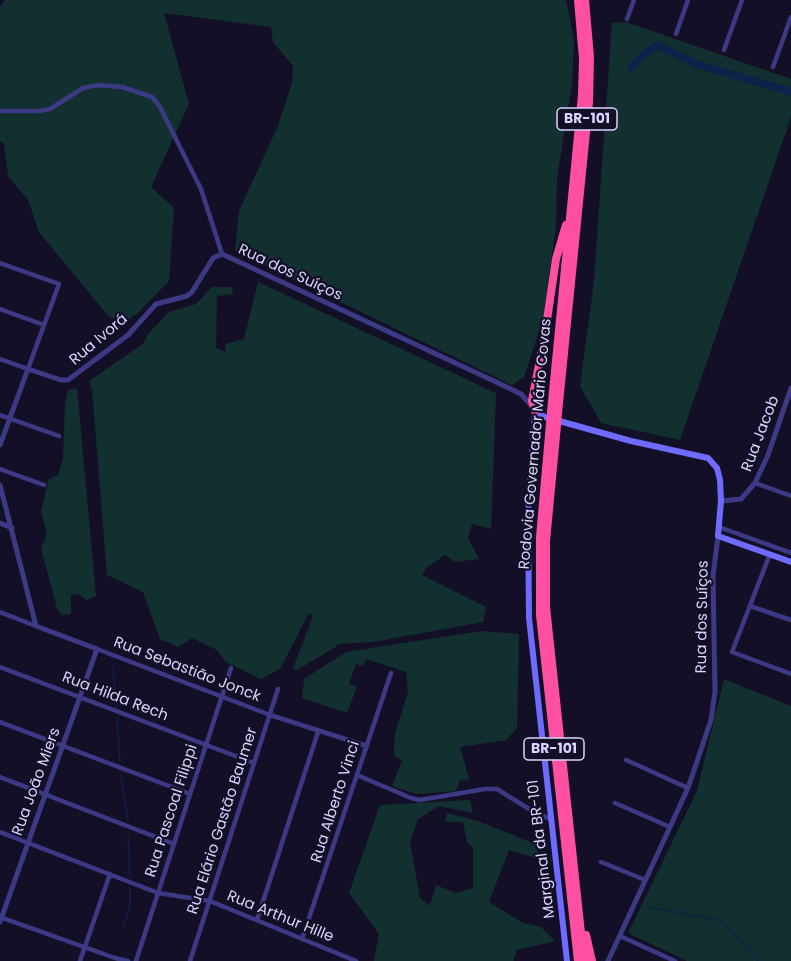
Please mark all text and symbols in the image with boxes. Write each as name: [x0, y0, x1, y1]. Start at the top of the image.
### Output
road number: BR-101: [557, 108, 617, 130]
street label: Rua dos Suíços: [235, 241, 345, 305]
street label: Rua Ivorá: [66, 311, 132, 369]
street label: Rodovia Governador Mário Covas: [516, 318, 556, 570]
street label: Rua Jacob: [738, 394, 784, 474]
street label: Rua dos Suíços: [693, 560, 713, 674]
street label: Rua Sebastião Jonck: [111, 634, 263, 706]
street label: Rua Hilda Rech: [59, 669, 171, 725]
street label: Rua Elário Gastão Baumer: [184, 725, 262, 917]
street label: Rua João Miers: [9, 726, 65, 838]
road number: BR-101: [524, 738, 584, 760]
street label: Rua Alberto Vinci: [308, 739, 364, 865]
street label: Rua Pascoal Filippi: [142, 742, 202, 880]
street label: Marginal da BR-101: [525, 779, 559, 919]
street label: Rua Arthur Hille: [224, 887, 336, 947]

